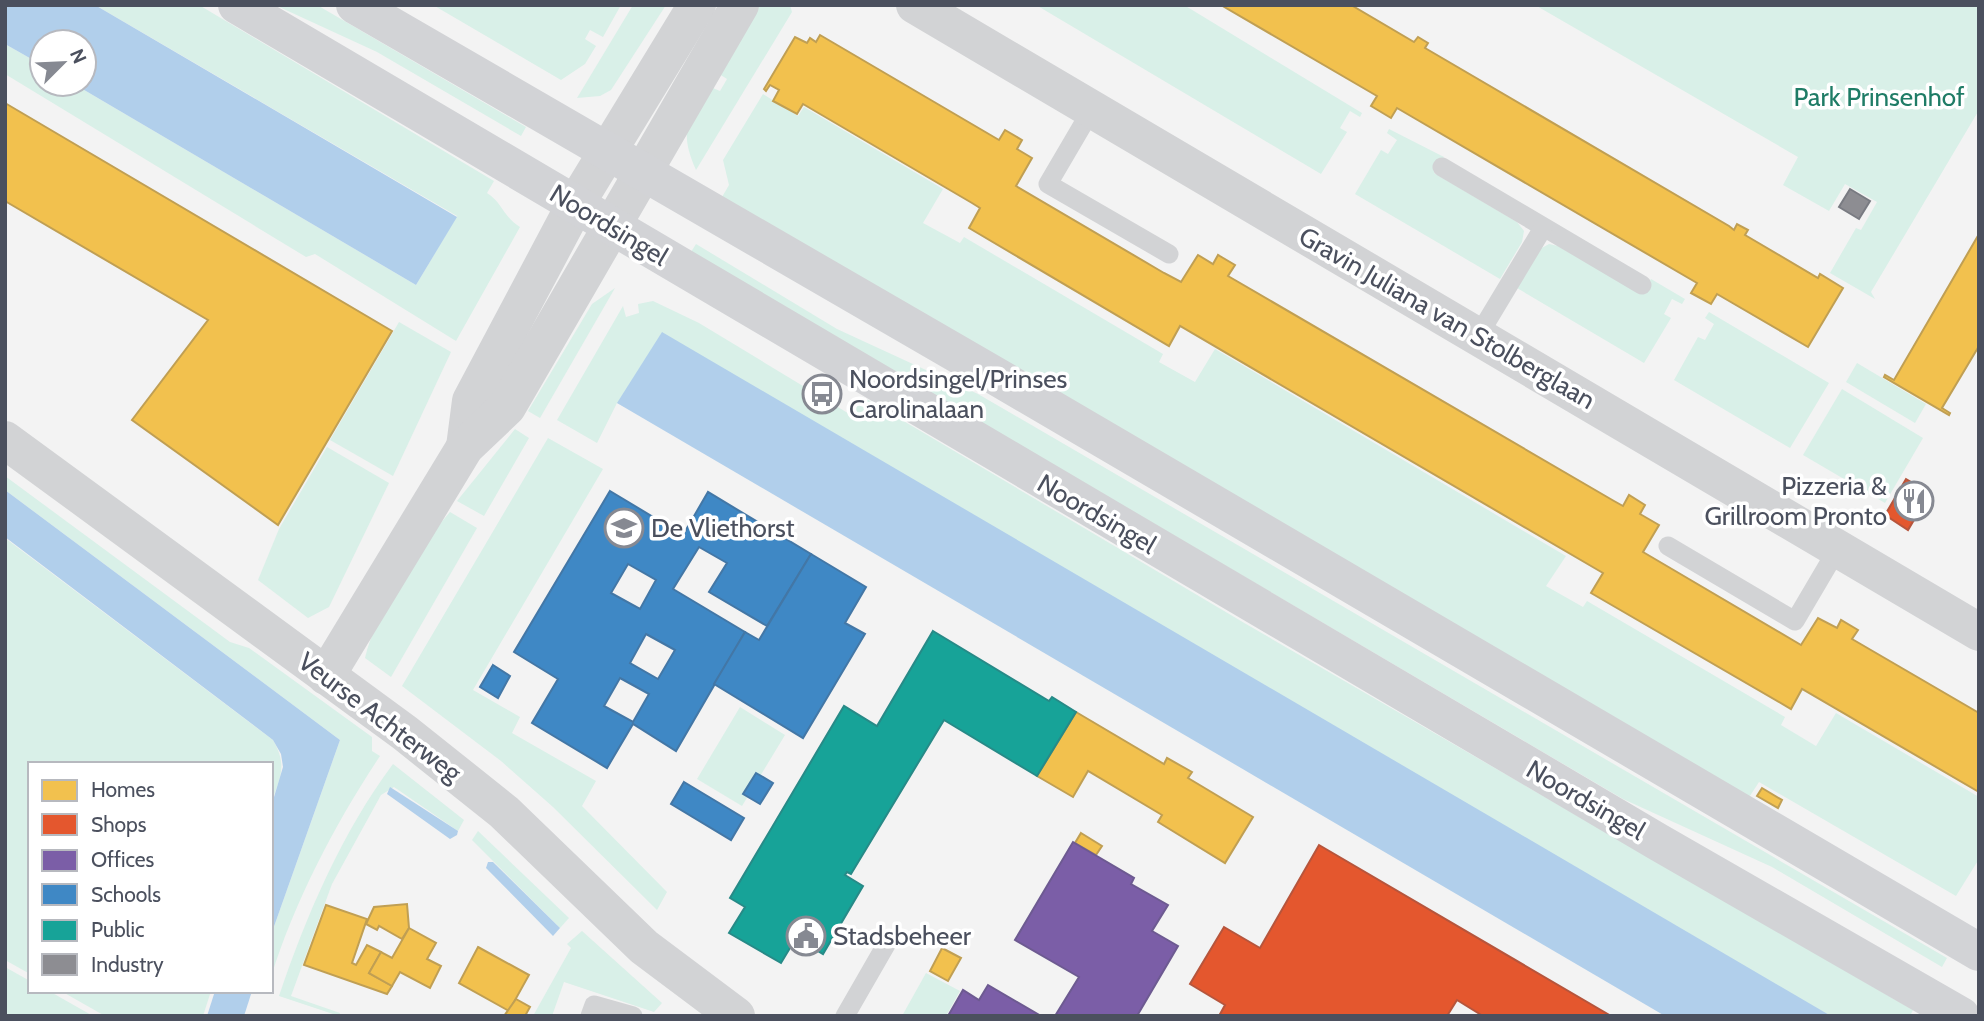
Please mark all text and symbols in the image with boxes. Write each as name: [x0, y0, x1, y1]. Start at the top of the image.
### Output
north arrow: [28, 28, 98, 98]
text: N: [65, 45, 91, 67]
park label: Park Prinsenhof: [1793, 81, 1965, 113]
street label: Noordsingel: [544, 177, 674, 273]
street label: Gravin Juliana van Stolberglaan: [1293, 220, 1601, 416]
place label: Noordsingel/Prinses Carolinalaan: [849, 363, 1067, 425]
bus stop icon: Noordsingel/Prinses Carolinalaan: [801, 373, 843, 415]
street label: Noordsingel: [1032, 467, 1162, 561]
place label: Pizzeria & Grillroom Pronto: [1704, 470, 1887, 532]
restaurant icon: Pizzeria & Grillroom Pronto: [1893, 480, 1935, 522]
school or university icon: De Vliethorst: [603, 507, 645, 549]
place label: De Vliethorst: [651, 512, 795, 544]
street label: Veurse Achterweg: [292, 645, 469, 789]
street label: Noordsingel: [1521, 753, 1651, 847]
legend: [28, 762, 273, 993]
text: Homes: [91, 777, 155, 802]
text: Shops: [91, 812, 147, 837]
text: Offices: [91, 847, 155, 872]
text: Schools: [91, 882, 161, 907]
public building icon: Stadsbeheer: [785, 915, 827, 957]
text: Public: [91, 917, 145, 942]
place label: Stadsbeheer: [833, 920, 972, 952]
text: Industry: [91, 952, 164, 977]

